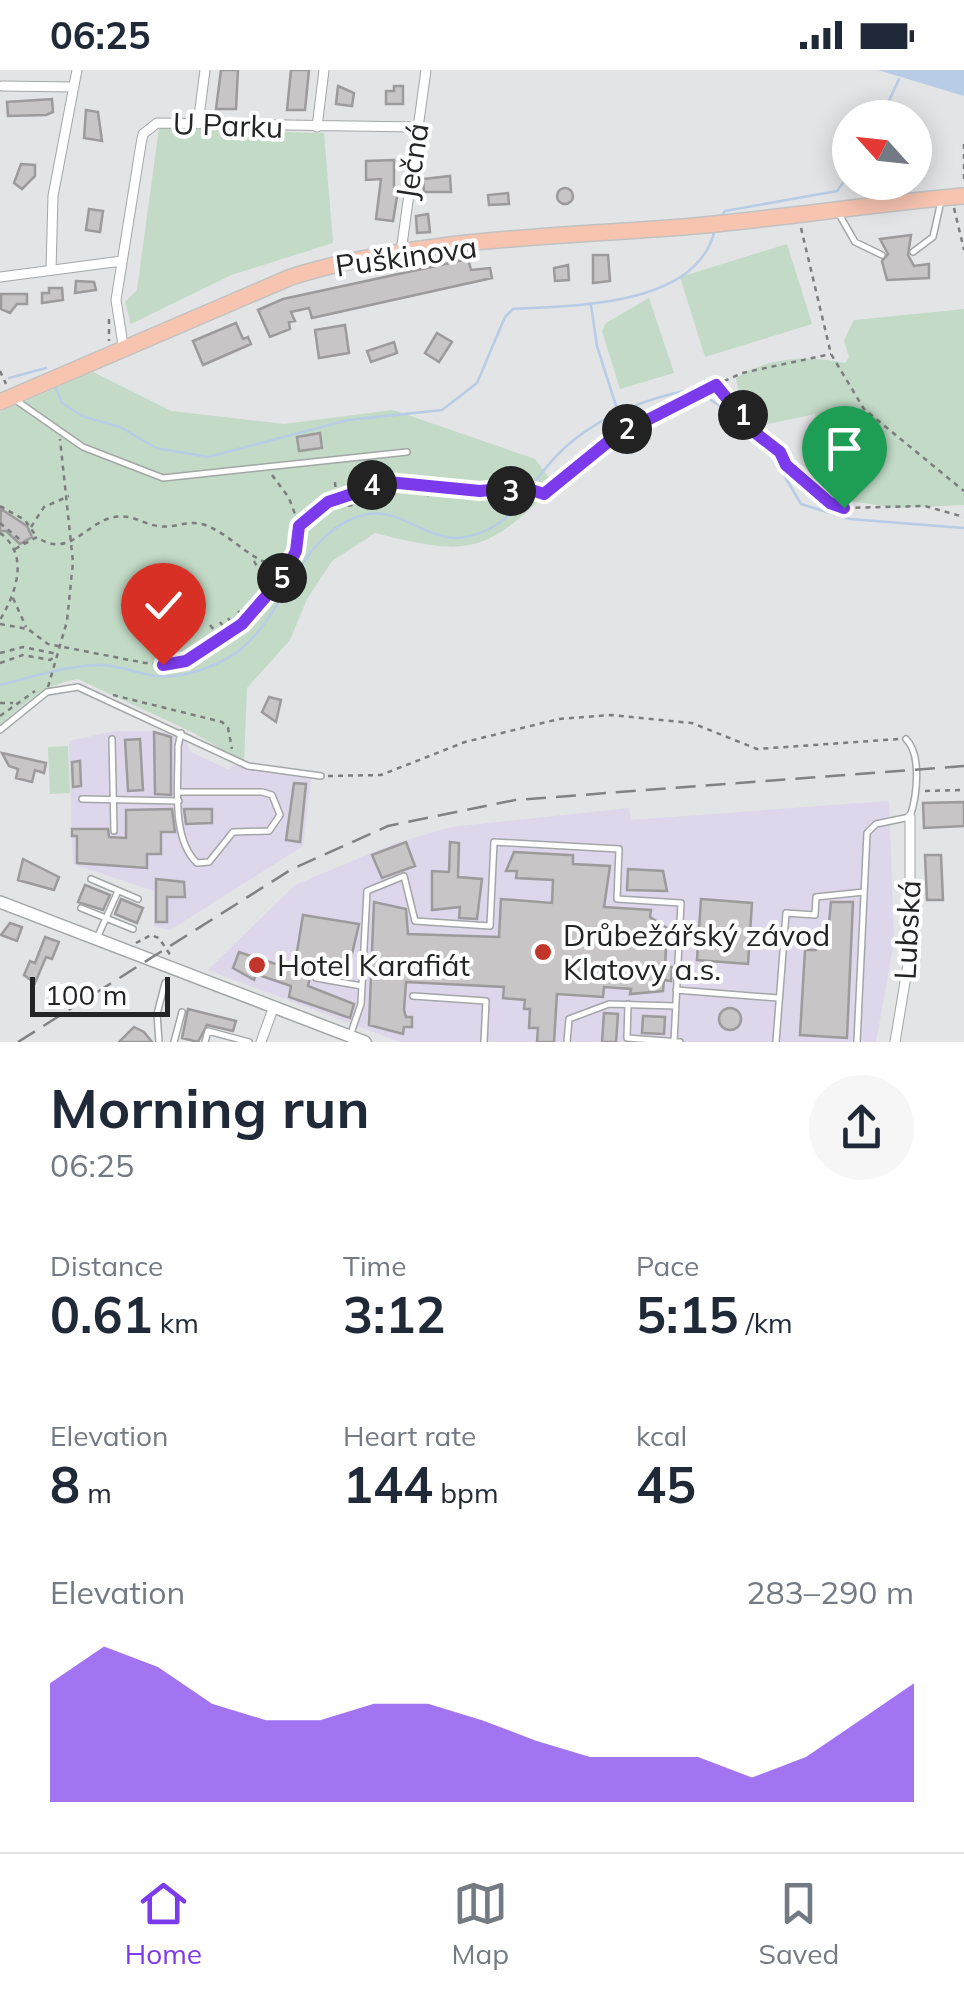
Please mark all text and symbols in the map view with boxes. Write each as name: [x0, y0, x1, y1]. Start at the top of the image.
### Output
text: 06:25: [50, 11, 151, 59]
north arrow: [832, 100, 932, 200]
map controls: [832, 100, 932, 200]
street label: U Parku: [172, 104, 284, 146]
street label: Ječná: [387, 120, 437, 202]
street label: Puškinova: [333, 227, 479, 285]
pin: 1: [718, 390, 768, 440]
text: 1: [735, 397, 751, 432]
pin: 2: [602, 404, 652, 454]
pin: [802, 406, 887, 509]
text: 2: [619, 411, 635, 446]
icon: arrive: [817, 421, 872, 476]
pin: 4: [347, 460, 397, 510]
pin: 3: [486, 466, 536, 516]
text: 4: [364, 467, 380, 502]
text: 3: [503, 473, 519, 508]
pin: 5: [257, 553, 307, 603]
text: 5: [274, 560, 290, 595]
pin: [121, 563, 206, 666]
icon: check: [136, 578, 191, 633]
street label: Lubská: [885, 879, 929, 981]
place label: Drůbežářský závod Klatovy a.s.: [563, 916, 830, 988]
marker: Drůbežářský závod Klatovy a.s.: [532, 941, 554, 963]
place label: Hotel Karafiát: [277, 946, 470, 984]
marker: Hotel Karafiát: [246, 954, 268, 976]
scale bar: [30, 972, 170, 1016]
text: 100 m: [45, 977, 127, 1012]
text: Morning run: [50, 1073, 370, 1142]
button: share: [809, 1075, 914, 1180]
text: 06:25: [50, 1145, 134, 1185]
text: Distance: [50, 1248, 163, 1283]
text: Time: [343, 1248, 406, 1283]
text: Pace: [636, 1248, 699, 1283]
text: 0.61: [50, 1283, 152, 1346]
text: 3:12: [343, 1283, 445, 1346]
text: 5:15: [636, 1283, 738, 1346]
text: km: [152, 1305, 199, 1340]
text: /km: [738, 1305, 793, 1340]
text: Elevation: [50, 1418, 168, 1453]
text: Heart rate: [343, 1418, 476, 1453]
text: kcal: [636, 1418, 687, 1453]
text: 8: [50, 1453, 80, 1516]
text: 144: [343, 1453, 433, 1516]
text: 45: [636, 1453, 696, 1516]
text: m: [80, 1475, 112, 1510]
text: bpm: [433, 1475, 499, 1510]
text: Elevation: [50, 1572, 185, 1612]
text: 283–290 m: [746, 1572, 914, 1612]
tab: Home: [125, 1876, 202, 1971]
tab: Map: [451, 1876, 509, 1971]
tab: Saved: [758, 1876, 839, 1971]

